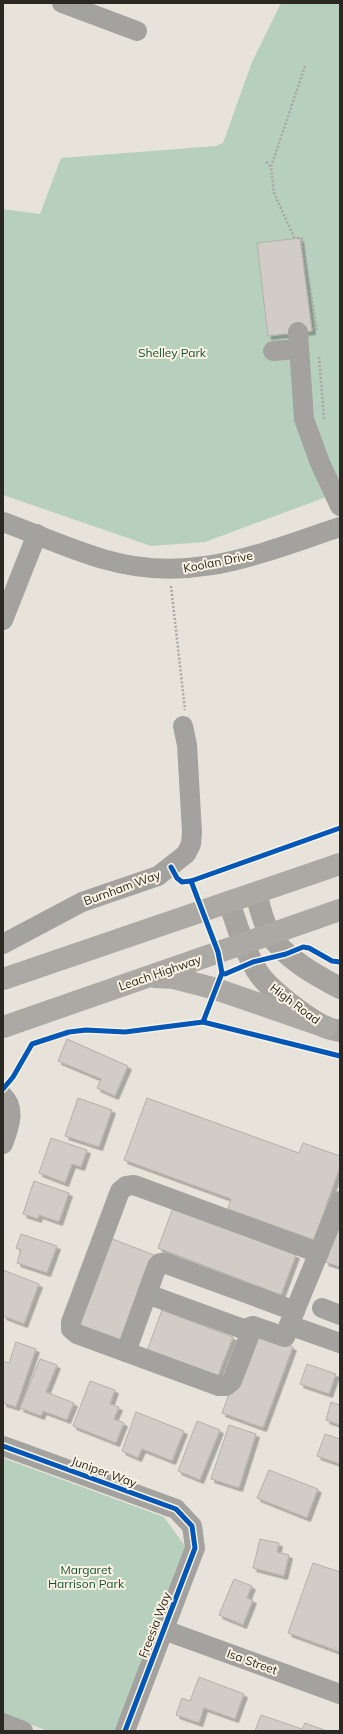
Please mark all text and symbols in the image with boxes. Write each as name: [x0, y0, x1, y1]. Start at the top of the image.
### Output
park label: Shelley Park: [138, 345, 207, 360]
street label: Koolan Drive: [182, 547, 254, 576]
street label: Burnham Way: [81, 866, 163, 908]
street label: Leach Highway: [117, 951, 204, 994]
street label: High Road: [267, 980, 323, 1027]
street label: Juniper Way: [70, 1453, 139, 1490]
park label: Margaret Harrison Park: [48, 1562, 125, 1591]
street label: Freesia Way: [135, 1589, 174, 1660]
street label: Isa Street: [225, 1645, 279, 1678]

